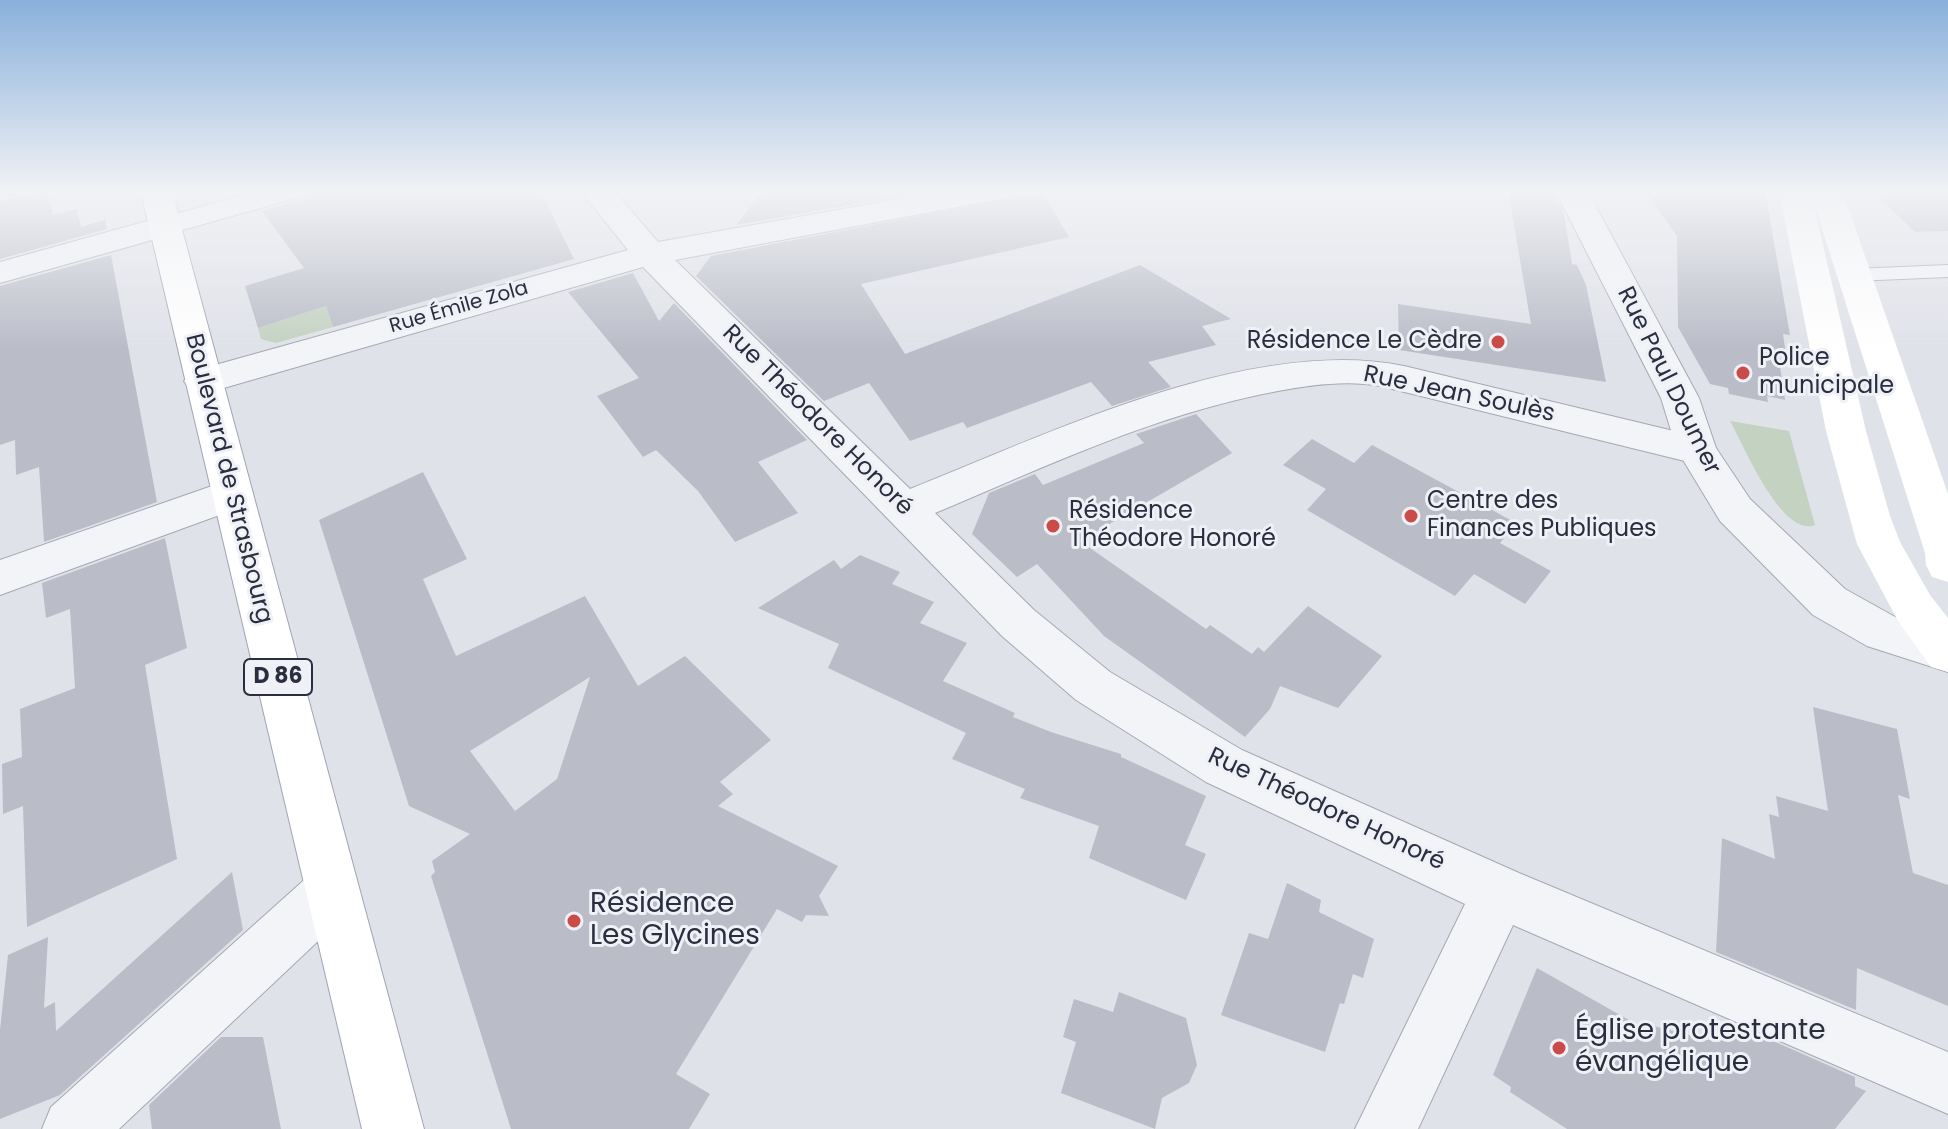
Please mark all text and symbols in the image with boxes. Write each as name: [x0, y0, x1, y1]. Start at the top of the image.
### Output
street label: Rue Émile Zola: [387, 277, 531, 339]
street label: Rue Paul Doumer: [1610, 282, 1726, 480]
street label: Rue Théodore Honoré: [716, 320, 918, 522]
place label: Résidence Le Cèdre: [1247, 328, 1482, 356]
street label: Boulevard de Strasbourg: [178, 331, 278, 627]
marker: Résidence Le Cèdre: [1489, 333, 1507, 351]
place label: Police municipale: [1759, 345, 1894, 401]
street label: Rue Jean Soulès: [1361, 361, 1557, 429]
marker: Police municipale: [1734, 364, 1752, 382]
place label: Centre des Finances Publiques: [1427, 488, 1657, 544]
place label: Résidence Théodore Honoré: [1069, 498, 1276, 554]
marker: Centre des Finances Publiques: [1402, 507, 1420, 525]
marker: Résidence Théodore Honoré: [1044, 517, 1062, 535]
road number: D 86: [244, 659, 312, 695]
street label: Rue Théodore Honoré: [1203, 742, 1449, 878]
place label: Résidence Les Glycines: [590, 888, 760, 954]
marker: Résidence Les Glycines: [565, 912, 583, 930]
place label: Église protestante évangélique: [1575, 1015, 1826, 1081]
marker: Église protestante évangélique: [1550, 1039, 1568, 1057]

